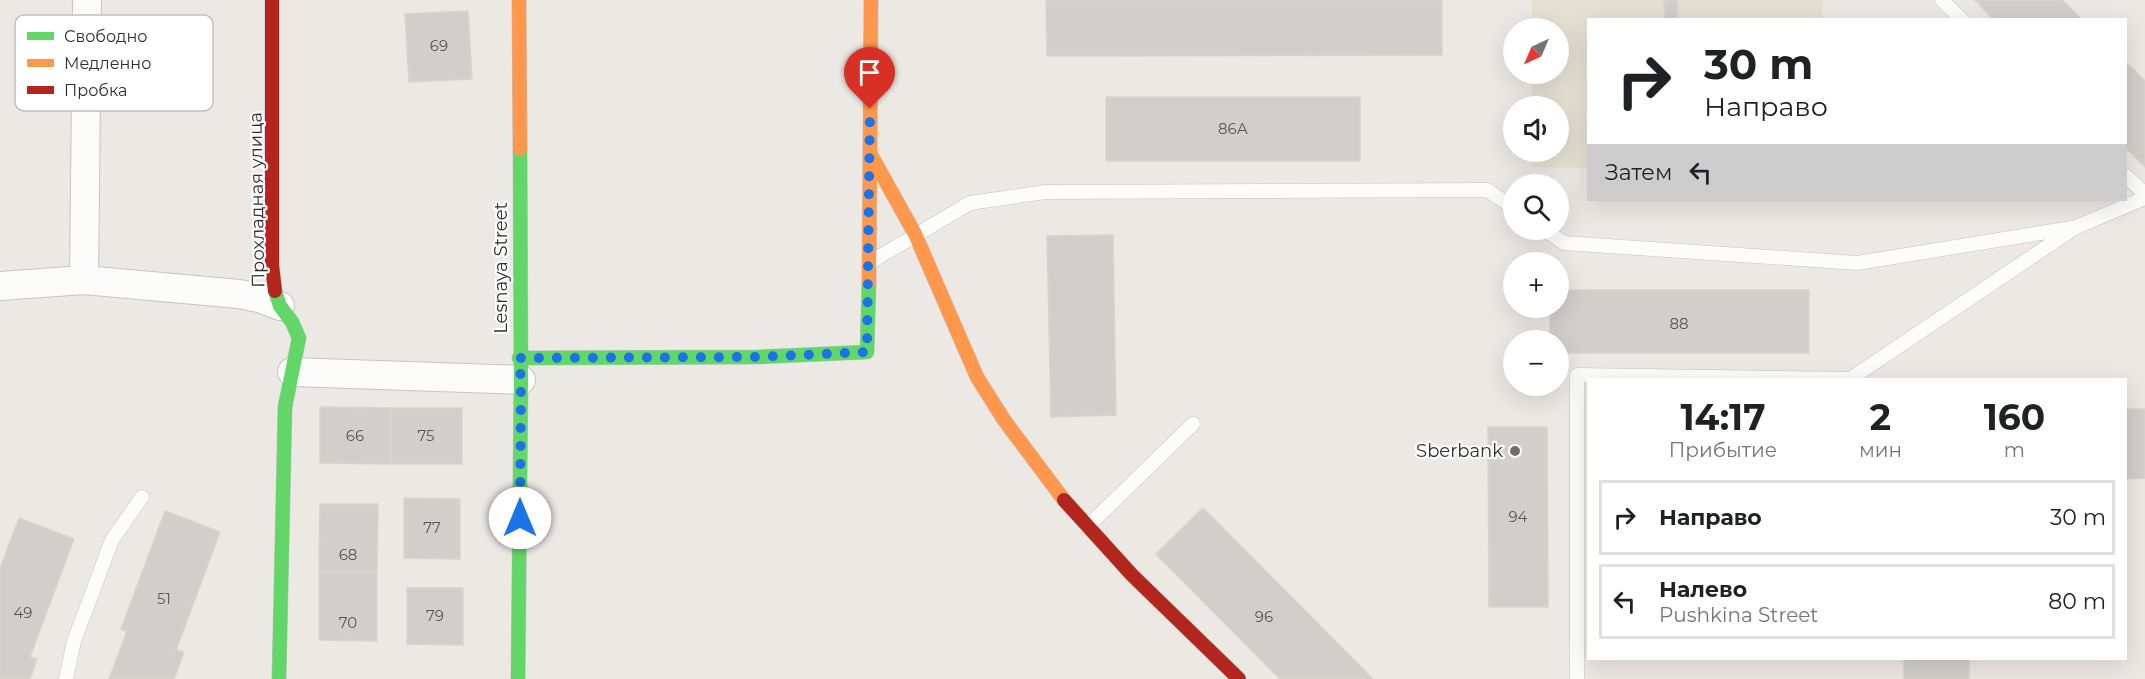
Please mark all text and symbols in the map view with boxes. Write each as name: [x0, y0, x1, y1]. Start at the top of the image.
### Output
legend: [15, 15, 213, 111]
north arrow: [1503, 18, 1569, 84]
map controls: [1503, 18, 1569, 396]
text: Свободно: [64, 27, 147, 46]
house number: 69: [430, 36, 448, 55]
text: 30 m: [1704, 38, 1813, 90]
icon: right: [1605, 42, 1683, 120]
pin: [844, 47, 895, 109]
text: Медленно: [64, 54, 151, 73]
icon: arrive: [853, 56, 886, 89]
text: Пробка: [64, 81, 127, 100]
text: Направо: [1704, 90, 1828, 123]
button: sound: [1503, 96, 1569, 162]
street label: Прохладная улица: [244, 112, 270, 288]
house number: 86А: [1218, 119, 1248, 138]
icon: left: [1684, 156, 1717, 189]
text: Затем: [1605, 159, 1672, 186]
button: search: [1503, 174, 1569, 240]
street label: Lesnaya Street: [490, 202, 512, 334]
button: +: [1503, 252, 1569, 318]
house number: 88: [1669, 314, 1689, 333]
button: −: [1503, 330, 1569, 396]
text: 14:17: [1680, 395, 1766, 439]
text: 2: [1870, 395, 1891, 439]
text: 160: [1984, 395, 2045, 439]
house number: 66: [346, 426, 364, 445]
house number: 75: [417, 426, 435, 445]
text: Прибытие: [1669, 438, 1777, 462]
text: мин: [1859, 438, 1902, 462]
text: m: [2004, 438, 2025, 462]
place label: Sberbank: [1416, 440, 1503, 462]
marker: Sberbank: [1508, 444, 1522, 458]
position arrow: [488, 486, 552, 550]
icon: right: [1608, 501, 1641, 534]
text: Направо: [1659, 504, 1762, 531]
text: 30 m: [2050, 504, 2106, 531]
house number: 94: [1508, 507, 1528, 526]
house number: 77: [423, 518, 441, 537]
house number: 68: [339, 545, 357, 564]
text: Налево: [1659, 576, 1747, 603]
icon: left: [1608, 585, 1641, 618]
text: 80 m: [2048, 588, 2106, 615]
house number: 51: [157, 589, 171, 608]
house number: 49: [14, 603, 32, 622]
text: Pushkina Street: [1659, 603, 1818, 627]
house number: 79: [426, 606, 444, 625]
house number: 96: [1255, 607, 1273, 626]
house number: 70: [339, 613, 357, 632]

